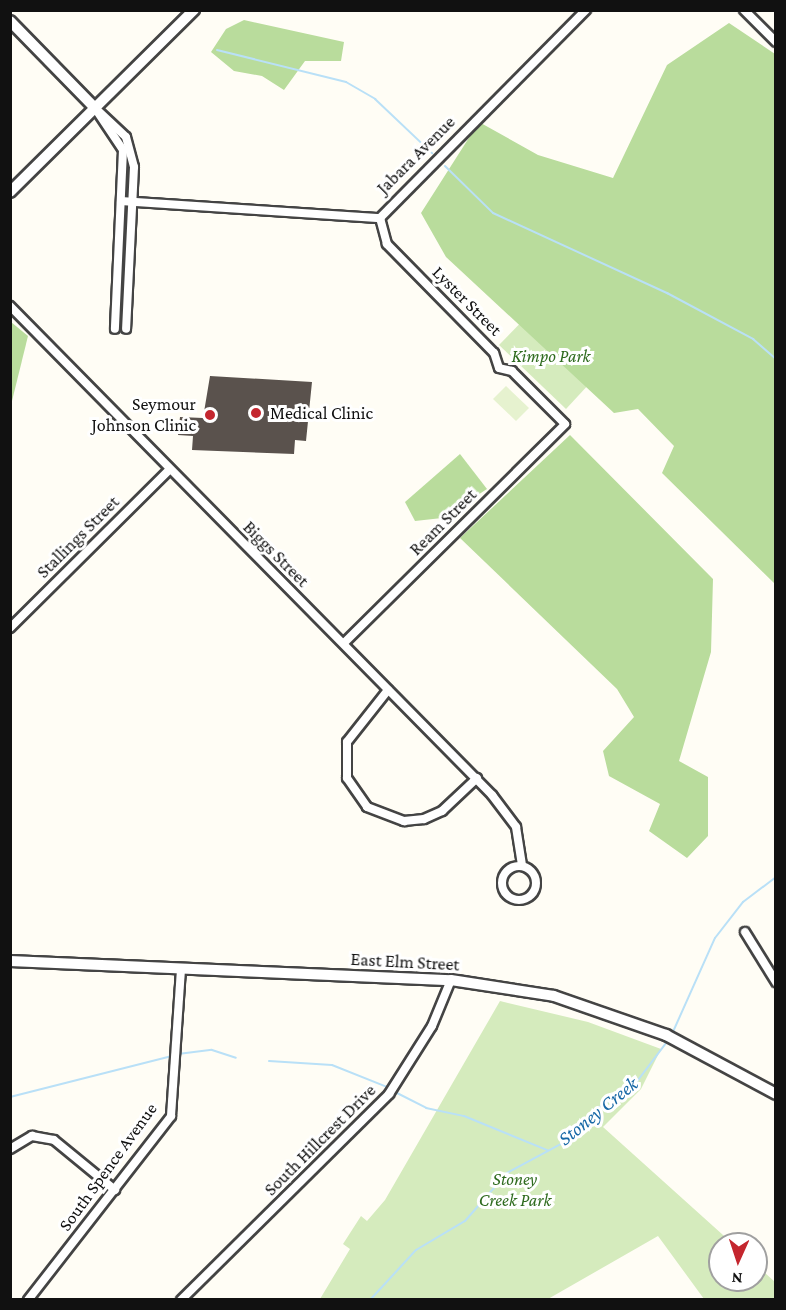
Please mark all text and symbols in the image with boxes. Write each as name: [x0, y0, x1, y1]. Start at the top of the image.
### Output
street label: Jabara Avenue: [372, 111, 460, 199]
street label: Lyster Street: [428, 262, 506, 340]
park label: Kimpo Park: [512, 345, 590, 367]
place label: Seymour Johnson Clinic: [91, 394, 196, 436]
place label: Medical Clinic: [270, 402, 373, 424]
marker: Medical Clinic: [247, 404, 265, 422]
marker: Seymour Johnson Clinic: [201, 406, 219, 424]
street label: Ream Street: [405, 484, 481, 560]
street label: Stallings Street: [32, 491, 124, 583]
street label: Biggs Street: [238, 516, 314, 592]
street label: East Elm Street: [350, 948, 460, 976]
water label: Stoney Creek: [553, 1072, 643, 1150]
street label: South Hillcrest Drive: [260, 1080, 380, 1200]
street label: South Spence Avenue: [54, 1099, 162, 1235]
park label: Stoney Creek Park: [479, 1169, 551, 1212]
north arrow: [708, 1232, 768, 1292]
text: N: [731, 1270, 743, 1287]

